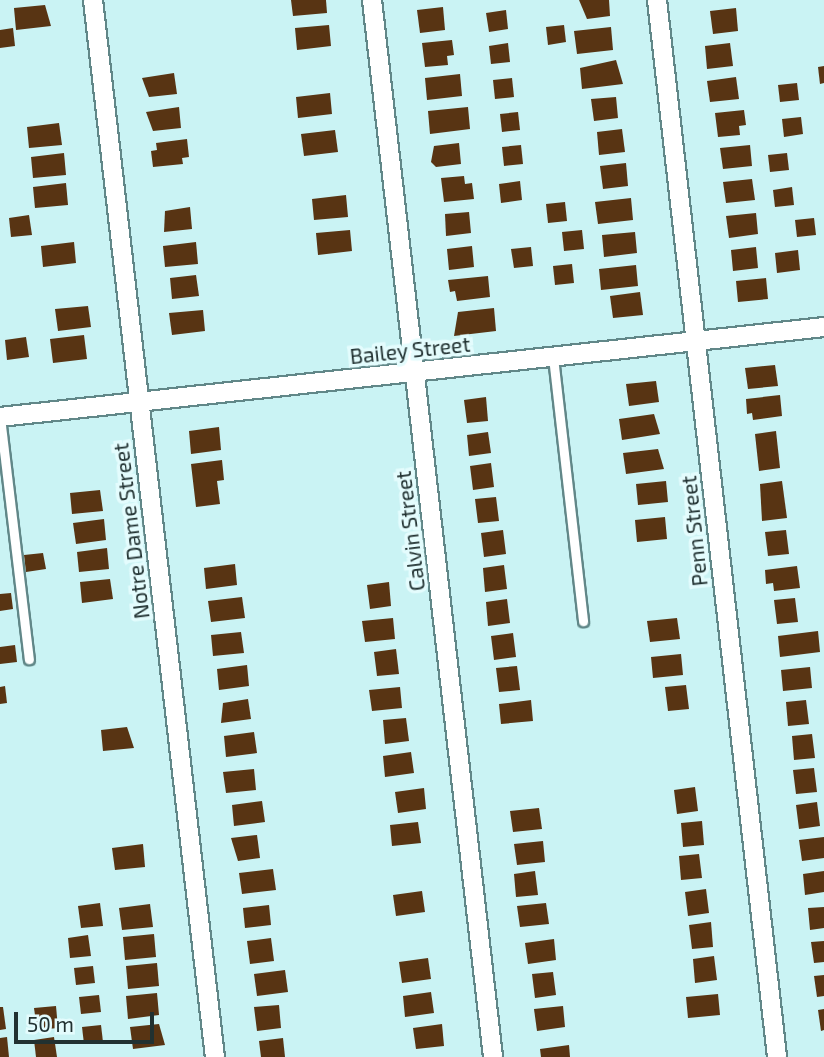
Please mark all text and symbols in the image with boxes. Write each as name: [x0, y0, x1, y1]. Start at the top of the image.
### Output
street label: Bailey Street: [348, 331, 472, 369]
street label: Notre Dame Street: [108, 442, 154, 620]
street label: Calvin Street: [390, 469, 430, 593]
street label: Penn Street: [676, 474, 712, 588]
scale bar: [18, 998, 158, 1042]
text: 50 m: [27, 1011, 74, 1036]

